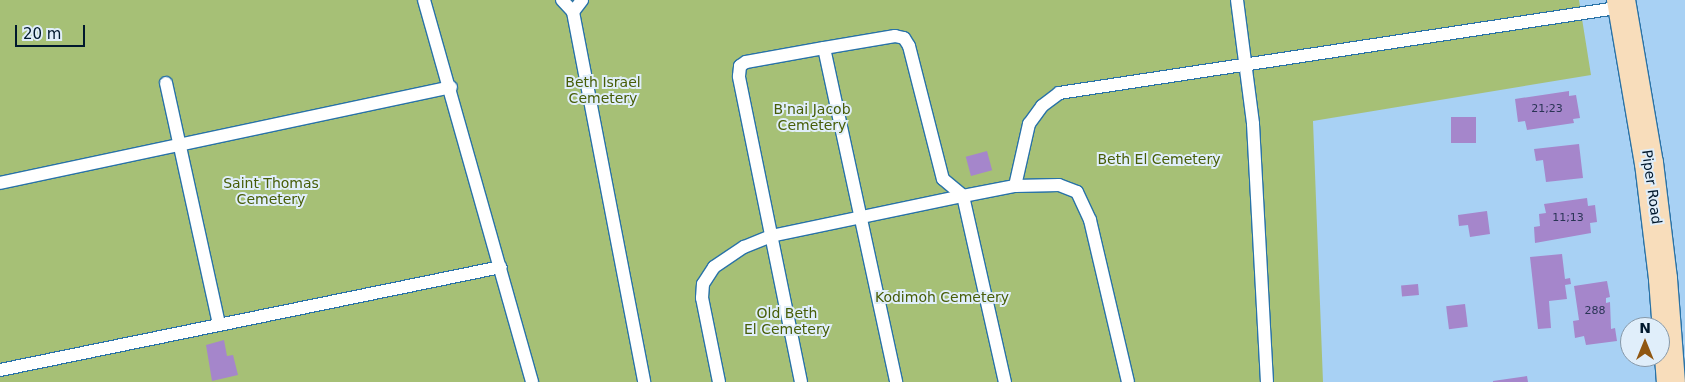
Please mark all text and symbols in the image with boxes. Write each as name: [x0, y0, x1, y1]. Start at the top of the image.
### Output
scale bar: [18, 15, 88, 47]
text: 20 m: [23, 25, 61, 43]
park label: Beth Israel Cemetery: [565, 74, 641, 106]
park label: B'nai Jacob Cemetery: [773, 101, 851, 134]
house number: 21;23: [1531, 102, 1563, 116]
street label: Piper Road: [1638, 149, 1666, 225]
park label: Beth El Cemetery: [1098, 151, 1220, 167]
park label: Saint Thomas Cemetery: [223, 175, 319, 208]
house number: 11;13: [1552, 211, 1584, 225]
park label: Kodimoh Cemetery: [875, 289, 1009, 305]
house number: 288: [1585, 304, 1605, 318]
park label: Old Beth El Cemetery: [744, 305, 830, 338]
north arrow: [1620, 317, 1670, 367]
text: N: [1639, 320, 1651, 336]

